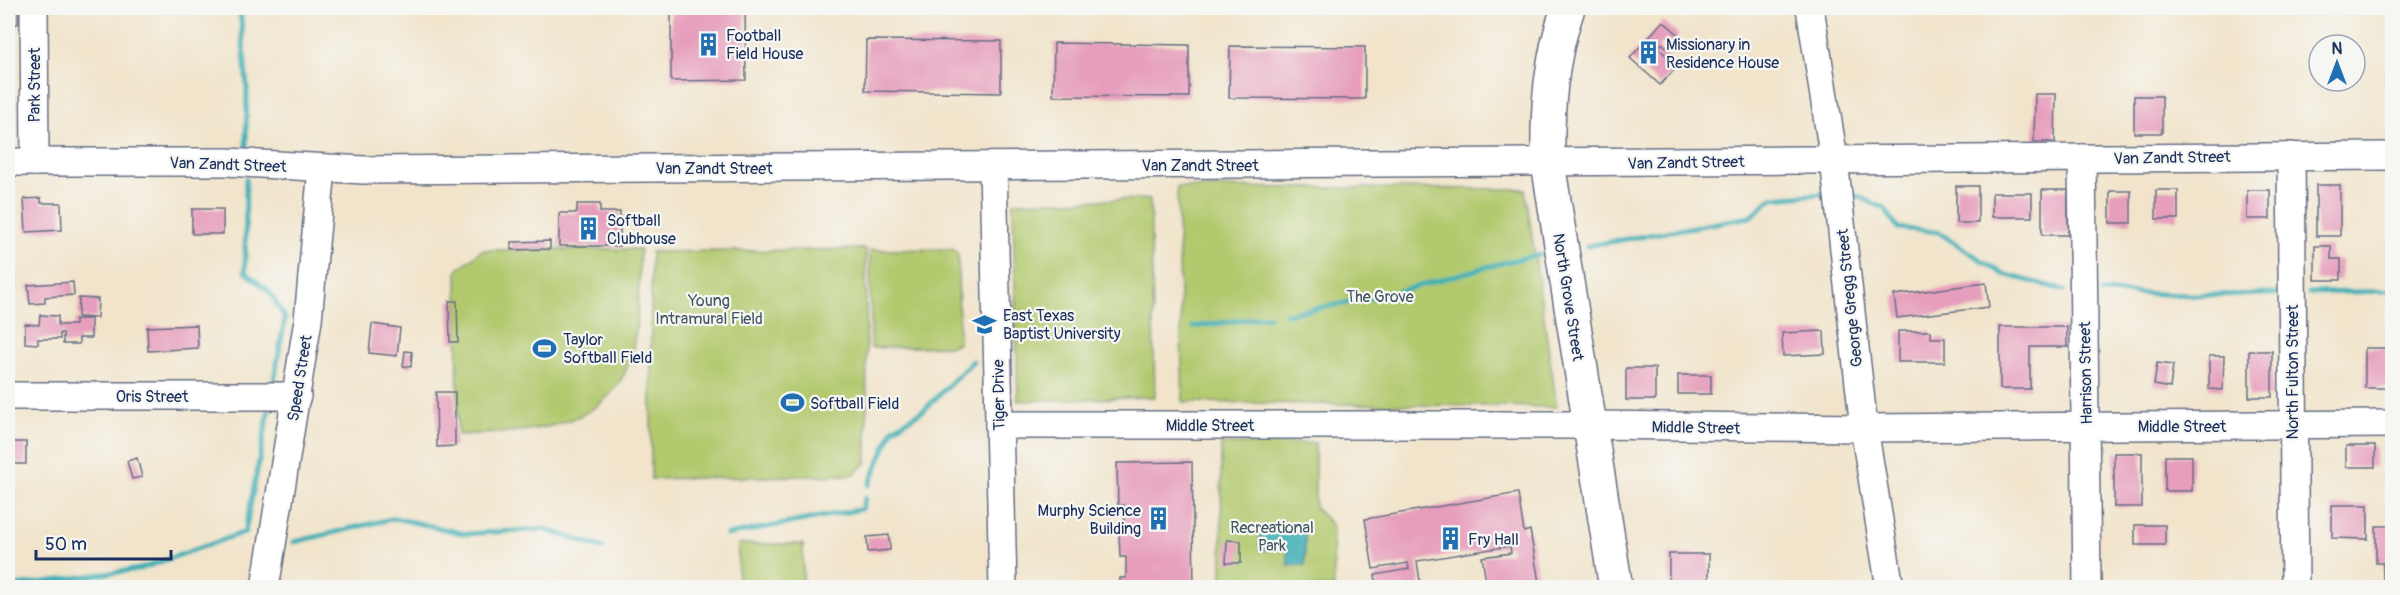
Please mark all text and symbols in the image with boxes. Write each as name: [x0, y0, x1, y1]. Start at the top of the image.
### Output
place label: Football Field House: [726, 26, 803, 64]
building icon: Football Field House: [695, 31, 721, 57]
north arrow: [2307, 33, 2367, 93]
place label: Missionary in Residence House: [1666, 35, 1779, 73]
text: N: [2332, 39, 2343, 59]
building icon: Missionary in Residence House: [1635, 40, 1661, 66]
street label: Park Street: [25, 47, 45, 122]
street label: Van Zandt Street: [2113, 147, 2231, 169]
street label: Van Zandt Street: [1627, 152, 1745, 174]
street label: Van Zandt Street: [169, 153, 287, 177]
street label: Van Zandt Street: [1141, 156, 1259, 176]
street label: Van Zandt Street: [655, 159, 773, 179]
place label: Softball Clubhouse: [607, 211, 676, 249]
building icon: Softball Clubhouse: [576, 216, 602, 242]
street label: George Gregg Street: [1833, 227, 1867, 368]
street label: North Grove Street: [1548, 232, 1588, 363]
park label: The Grove: [1346, 287, 1414, 307]
park label: Young Intramural Field: [655, 291, 763, 329]
street label: North Fulton Street: [2283, 304, 2303, 439]
place label: East Texas Baptist University: [1003, 306, 1121, 344]
school or university icon: East Texas Baptist University: [972, 311, 998, 337]
street label: Harrison Street: [2075, 321, 2097, 425]
place label: Taylor Softball Field: [563, 330, 652, 368]
street label: Speed Street: [283, 333, 317, 423]
sports icon: Taylor Softball Field: [532, 335, 558, 361]
street label: Tiger Drive: [988, 359, 1010, 431]
street label: Oris Street: [116, 387, 189, 407]
sports icon: Softball Field: [779, 390, 805, 416]
place label: Softball Field: [810, 394, 899, 414]
street label: Middle Street: [1166, 416, 1255, 436]
street label: Middle Street: [1652, 417, 1741, 439]
street label: Middle Street: [2138, 417, 2227, 437]
place label: Murphy Science Building: [1037, 501, 1141, 539]
building icon: Murphy Science Building: [1146, 506, 1172, 532]
park label: Recreational Park: [1230, 518, 1314, 556]
scale bar: [36, 523, 171, 561]
building icon: Fry Hall: [1437, 526, 1463, 552]
place label: Fry Hall: [1468, 530, 1519, 550]
text: 50 m: [45, 533, 87, 556]

